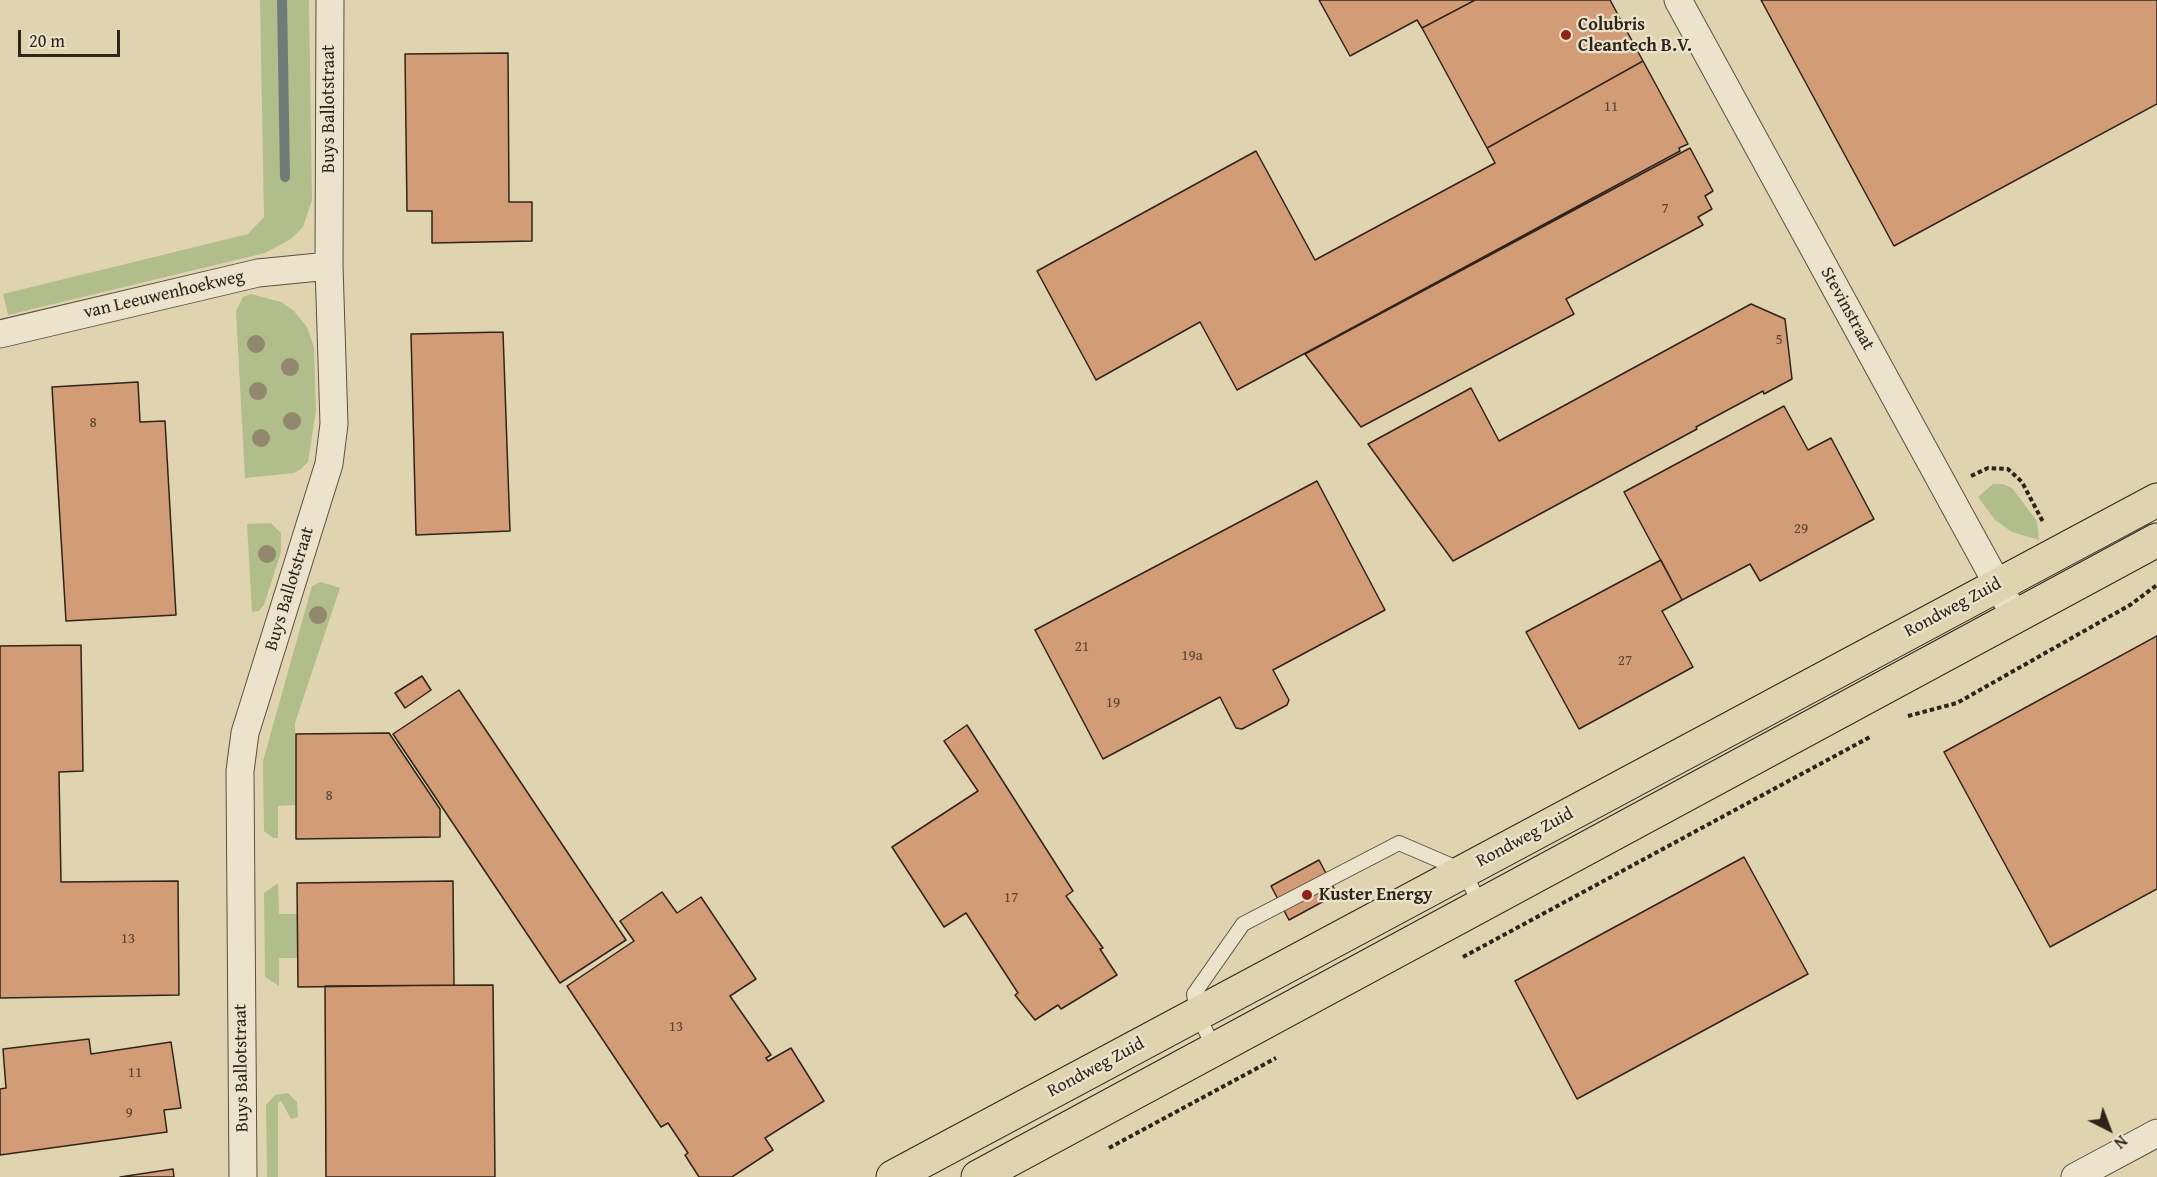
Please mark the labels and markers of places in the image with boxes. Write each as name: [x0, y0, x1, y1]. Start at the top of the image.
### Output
place label: Colubris Cleantech B.V.: [1578, 14, 1692, 57]
marker: Colubris Cleantech B.V.: [1559, 28, 1573, 42]
place label: Kuster Energy: [1319, 884, 1432, 906]
marker: Kuster Energy: [1300, 888, 1314, 902]

